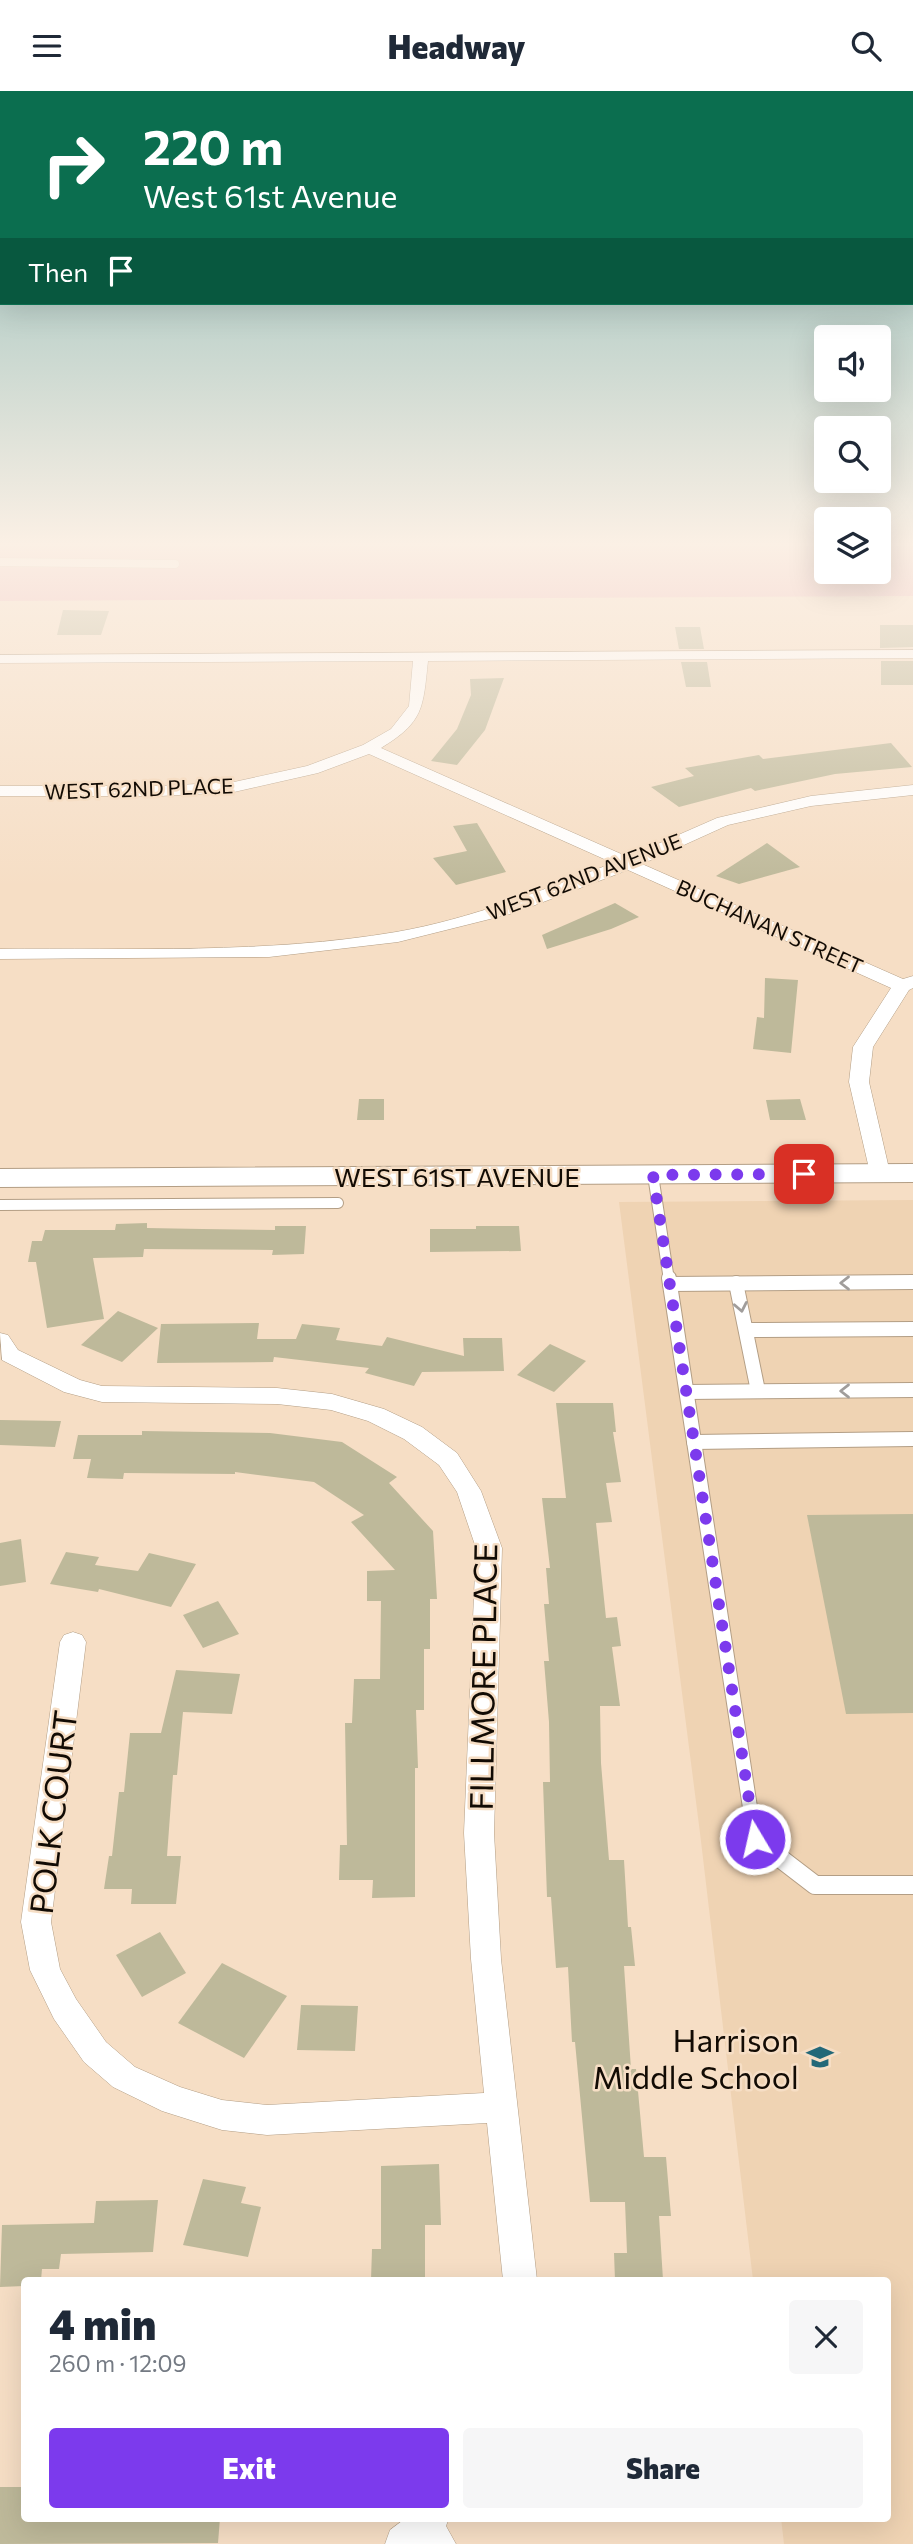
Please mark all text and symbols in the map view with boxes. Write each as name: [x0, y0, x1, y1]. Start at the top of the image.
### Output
text: Headway: [388, 26, 525, 66]
icon: menu: [28, 27, 66, 65]
icon: search: [847, 27, 885, 65]
text: 220 m: [143, 115, 283, 175]
icon: right: [28, 119, 119, 210]
text: West 61st Avenue: [143, 175, 398, 215]
icon: arrive: [102, 252, 140, 290]
text: Then: [28, 256, 88, 287]
map controls: [814, 325, 891, 584]
button: sound: [814, 325, 891, 402]
button: search: [814, 416, 891, 493]
button: layers: [814, 507, 891, 584]
street label: WEST 62ND PLACE: [44, 772, 234, 804]
street label: WEST 62ND AVENUE: [483, 827, 685, 925]
street label: BUCHANAN STREET: [673, 874, 867, 978]
pin: [774, 1144, 834, 1204]
icon: arrive: [785, 1155, 823, 1193]
street label: WEST 61ST AVENUE: [334, 1161, 580, 1192]
one-way arrow: [839, 1275, 850, 1290]
one-way arrow: [733, 1301, 748, 1313]
one-way arrow: [839, 1383, 850, 1399]
street label: FILLMORE PLACE: [460, 1543, 504, 1811]
street label: POLK COURT: [20, 1708, 84, 1916]
position arrow: [718, 1802, 792, 1876]
place label: Harrison Middle School: [593, 2019, 799, 2096]
school or university icon: Harrison Middle School: [805, 2042, 835, 2072]
text: 4 min: [49, 2297, 156, 2349]
button: close: [789, 2300, 863, 2374]
text: 260 m · 12:09: [49, 2349, 186, 2377]
button: Exit: [49, 2428, 449, 2508]
button: Share: [463, 2428, 863, 2508]

